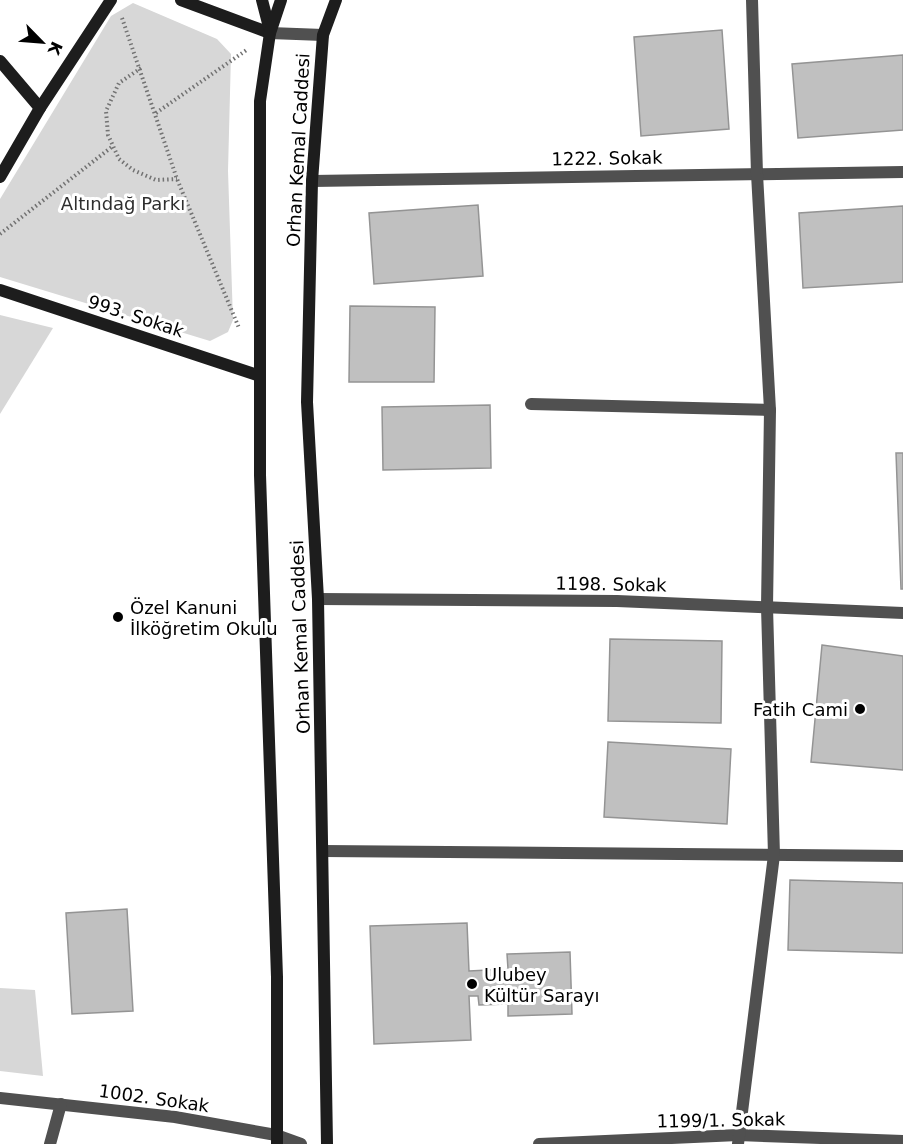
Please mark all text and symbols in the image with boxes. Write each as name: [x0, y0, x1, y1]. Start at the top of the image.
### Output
north arrow: [12, 12, 72, 72]
text: K: [44, 38, 66, 58]
street label: Orhan Kemal Caddesi: [282, 53, 314, 247]
street label: 1222. Sokak: [551, 147, 663, 169]
park label: Altındağ Parkı: [61, 193, 185, 214]
street label: 993. Sokak: [85, 291, 187, 342]
street label: Orhan Kemal Caddesi: [286, 540, 314, 734]
street label: 1198. Sokak: [555, 573, 667, 595]
place label: Özel Kanuni İlköğretim Okulu: [130, 597, 278, 639]
marker: Özel Kanuni İlköğretim Okulu: [111, 610, 125, 624]
place label: Fatih Cami: [753, 699, 848, 720]
marker: Fatih Cami: [853, 702, 867, 716]
place label: Ulubey Kültür Sarayı: [484, 964, 599, 1006]
marker: Ulubey Kültür Sarayı: [465, 977, 479, 991]
street label: 1002. Sokak: [97, 1080, 211, 1116]
street label: 1199/1. Sokak: [656, 1108, 786, 1132]

